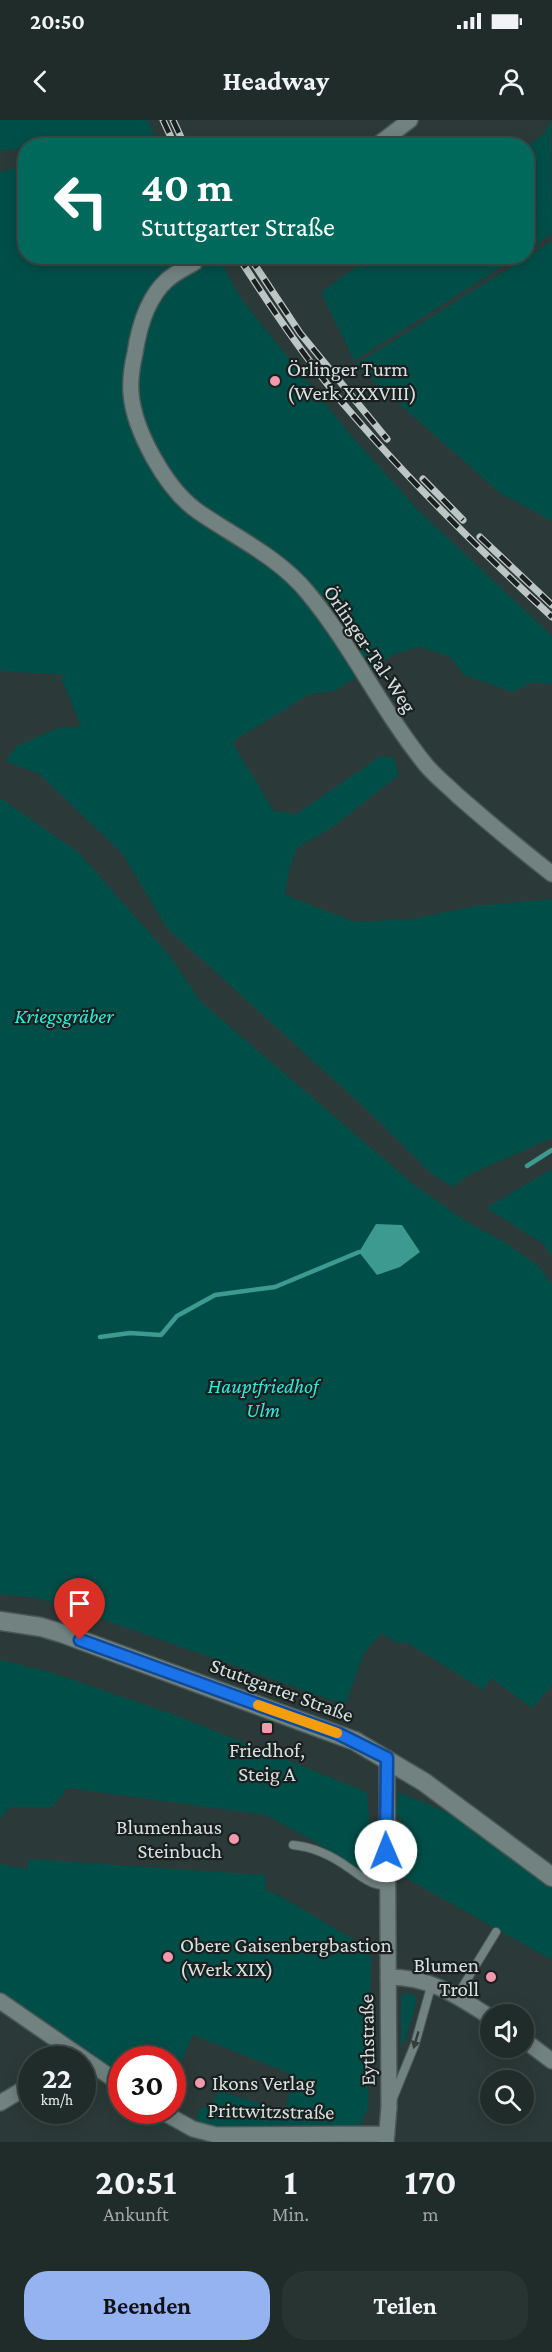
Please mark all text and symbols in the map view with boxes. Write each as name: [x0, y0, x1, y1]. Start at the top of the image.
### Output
text: 20:50: [30, 9, 85, 34]
icon: back: [24, 65, 57, 98]
icon: person: [495, 65, 528, 98]
text: Headway: [223, 66, 329, 96]
icon: left: [42, 162, 120, 240]
text: 40 m: [141, 163, 233, 210]
text: Stuttgarter Straße: [141, 212, 335, 242]
place label: Örlinger Turm (Werk XXXVIII): [287, 357, 417, 405]
marker: Örlinger Turm (Werk XXXVIII): [268, 374, 282, 388]
street label: Örlinger-Tal-Weg: [318, 581, 422, 717]
park label: Kriegsgräber: [14, 1004, 114, 1028]
park label: Hauptfriedhof Ulm: [207, 1374, 322, 1422]
pin: [54, 1578, 105, 1640]
icon: arrive: [63, 1587, 96, 1620]
street label: Stuttgarter Straße: [207, 1653, 357, 1727]
marker: Friedhof, Steig A: [260, 1721, 274, 1735]
place label: Friedhof, Steig A: [229, 1738, 305, 1786]
place label: Blumenhaus Steinbuch: [116, 1815, 222, 1863]
position arrow: [354, 1819, 418, 1883]
marker: Blumenhaus Steinbuch: [227, 1832, 241, 1846]
place label: Obere Gaisenbergbastion (Werk XIX): [180, 1933, 392, 1981]
marker: Obere Gaisenbergbastion (Werk XIX): [161, 1950, 175, 1964]
place label: Blumen Troll: [413, 1953, 479, 2001]
marker: Blumen Troll: [484, 1970, 498, 1984]
street label: Eythstraße: [354, 1994, 380, 2086]
map controls: [480, 2004, 534, 2124]
button: sound: [480, 2004, 534, 2058]
one-way arrow: [411, 2031, 420, 2049]
speed limit sign: 30: [108, 2046, 186, 2124]
text: 22: [42, 2061, 72, 2094]
button: search: [480, 2070, 534, 2124]
place label: Ikons Verlag: [212, 2071, 315, 2095]
marker: Ikons Verlag: [193, 2076, 207, 2090]
text: km/h: [41, 2092, 73, 2108]
street label: Prittwitzstraße: [207, 2098, 335, 2124]
text: 20:51: [95, 2162, 177, 2202]
text: 1: [284, 2162, 297, 2202]
text: 170: [404, 2162, 457, 2202]
text: Ankunft: [103, 2203, 169, 2225]
text: Min.: [272, 2203, 309, 2225]
text: m: [422, 2203, 439, 2225]
button: Beenden: [24, 2271, 270, 2340]
button: Teilen: [282, 2271, 528, 2340]

